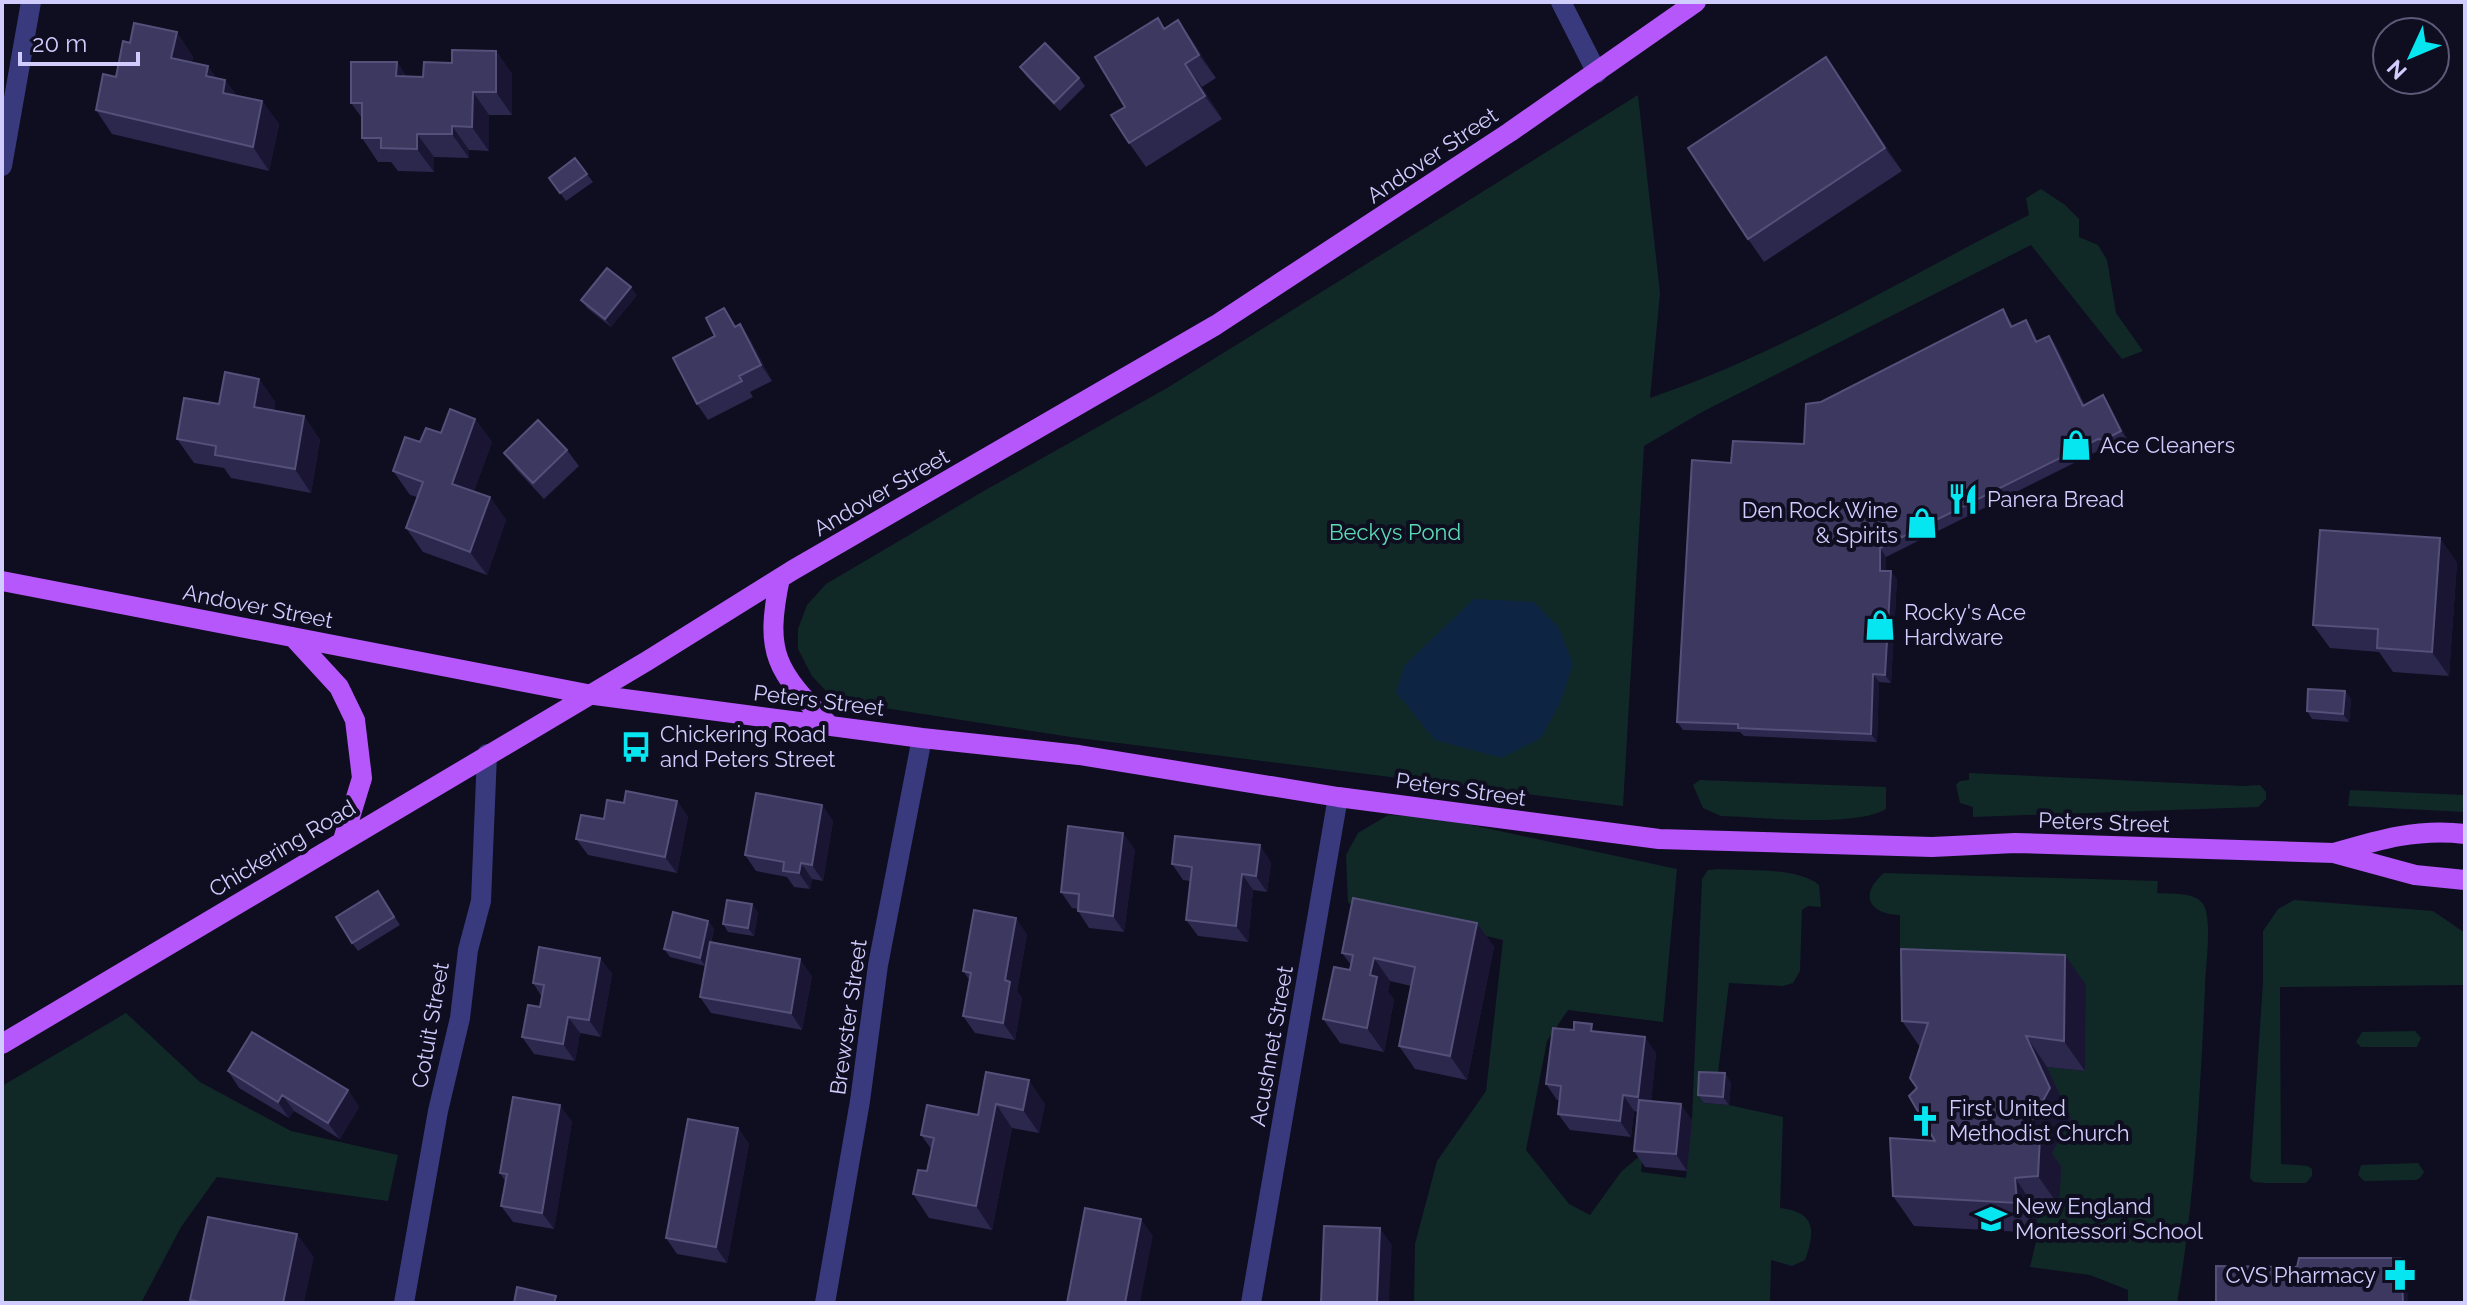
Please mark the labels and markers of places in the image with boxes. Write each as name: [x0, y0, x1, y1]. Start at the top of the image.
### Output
shop icon: Ace Cleaners: [2059, 428, 2093, 462]
place label: Ace Cleaners: [2100, 432, 2235, 458]
restaurant icon: Panera Bread: [1946, 482, 1980, 516]
place label: Panera Bread: [1987, 486, 2124, 512]
place label: Den Rock Wine & Spirits: [1742, 497, 1898, 548]
shop icon: Den Rock Wine & Spirits: [1905, 506, 1939, 540]
place label: Rocky's Ace Hardware: [1904, 599, 2026, 650]
shop icon: Rocky's Ace Hardware: [1863, 608, 1897, 642]
place label: Chickering Road and Peters Street: [660, 721, 836, 772]
bus stop icon: Chickering Road and Peters Street: [619, 730, 653, 764]
place label: First United Methodist Church: [1949, 1095, 2130, 1146]
church icon: First United Methodist Church: [1908, 1104, 1942, 1138]
place label: New England Montessori School: [2015, 1193, 2203, 1244]
school or university icon: New England Montessori School: [1974, 1202, 2008, 1236]
pharmacy icon: CVS Pharmacy: [2383, 1258, 2417, 1292]
place label: CVS Pharmacy: [2225, 1262, 2376, 1288]

